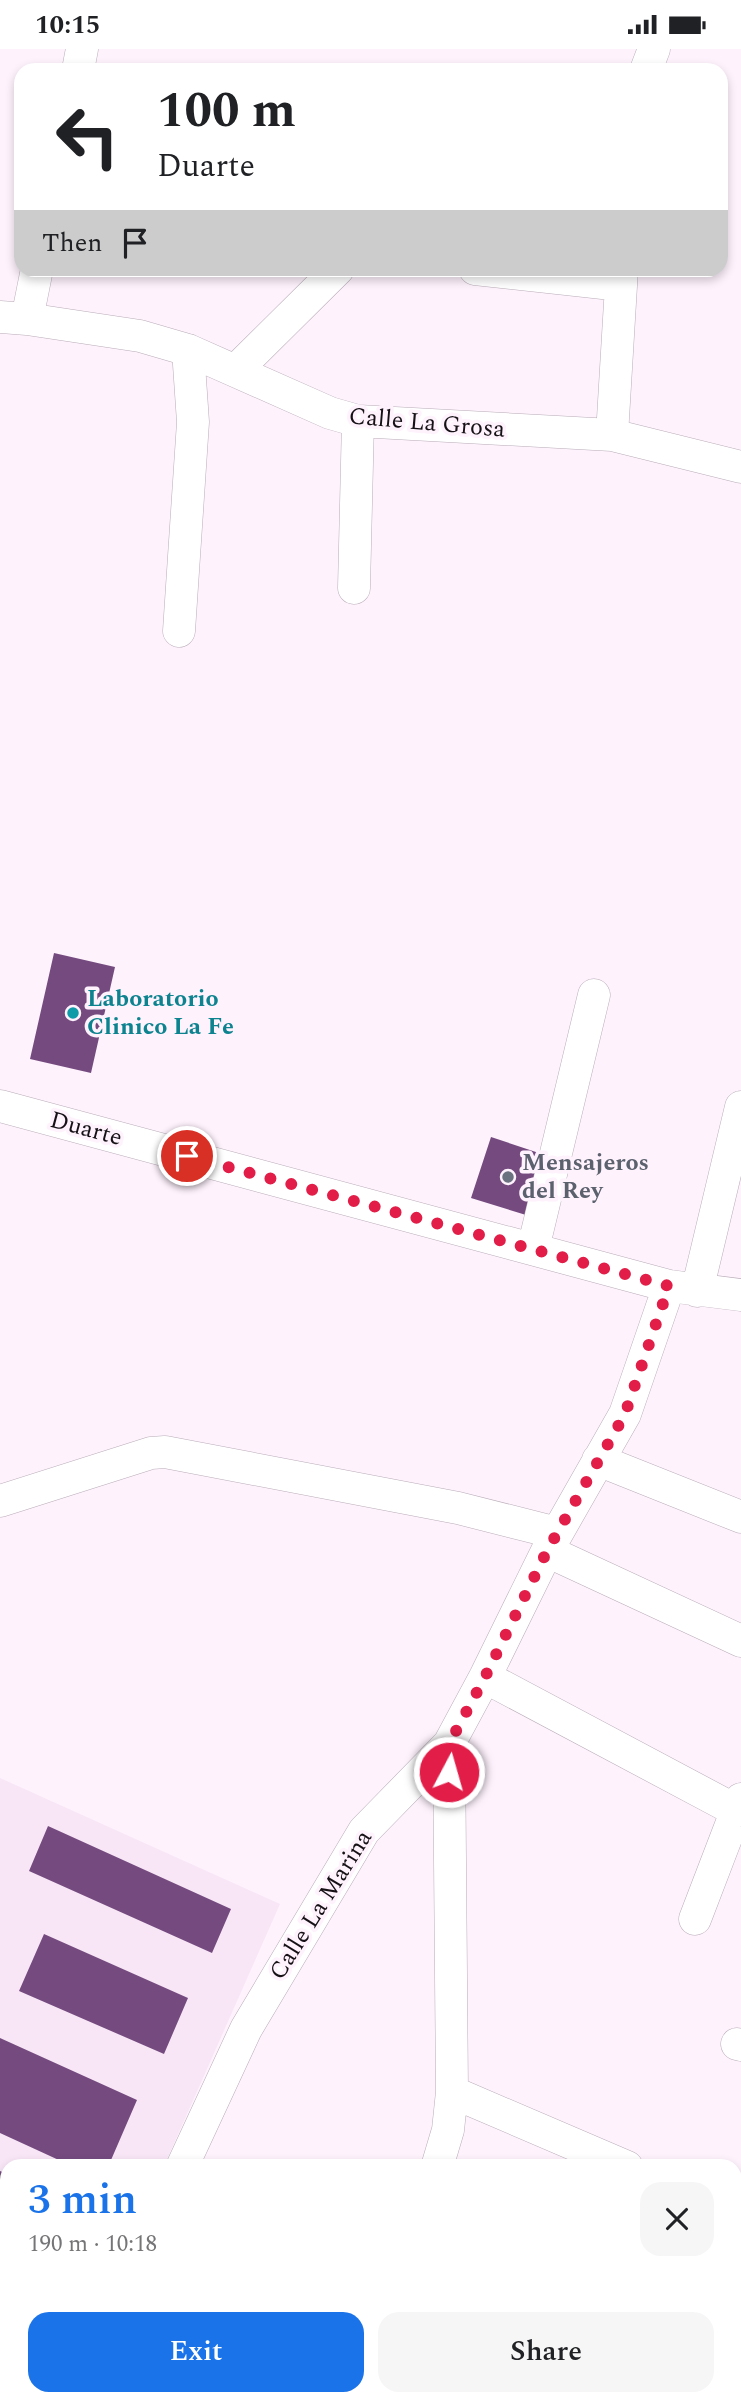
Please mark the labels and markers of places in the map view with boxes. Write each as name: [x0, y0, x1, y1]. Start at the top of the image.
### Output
place label: Laboratorio Clinico La Fe: [87, 981, 234, 1045]
marker: Laboratorio Clinico La Fe: [65, 1005, 81, 1021]
pin: [157, 1126, 217, 1186]
place label: Mensajeros del Rey: [522, 1145, 649, 1209]
marker: Mensajeros del Rey: [500, 1169, 516, 1185]

